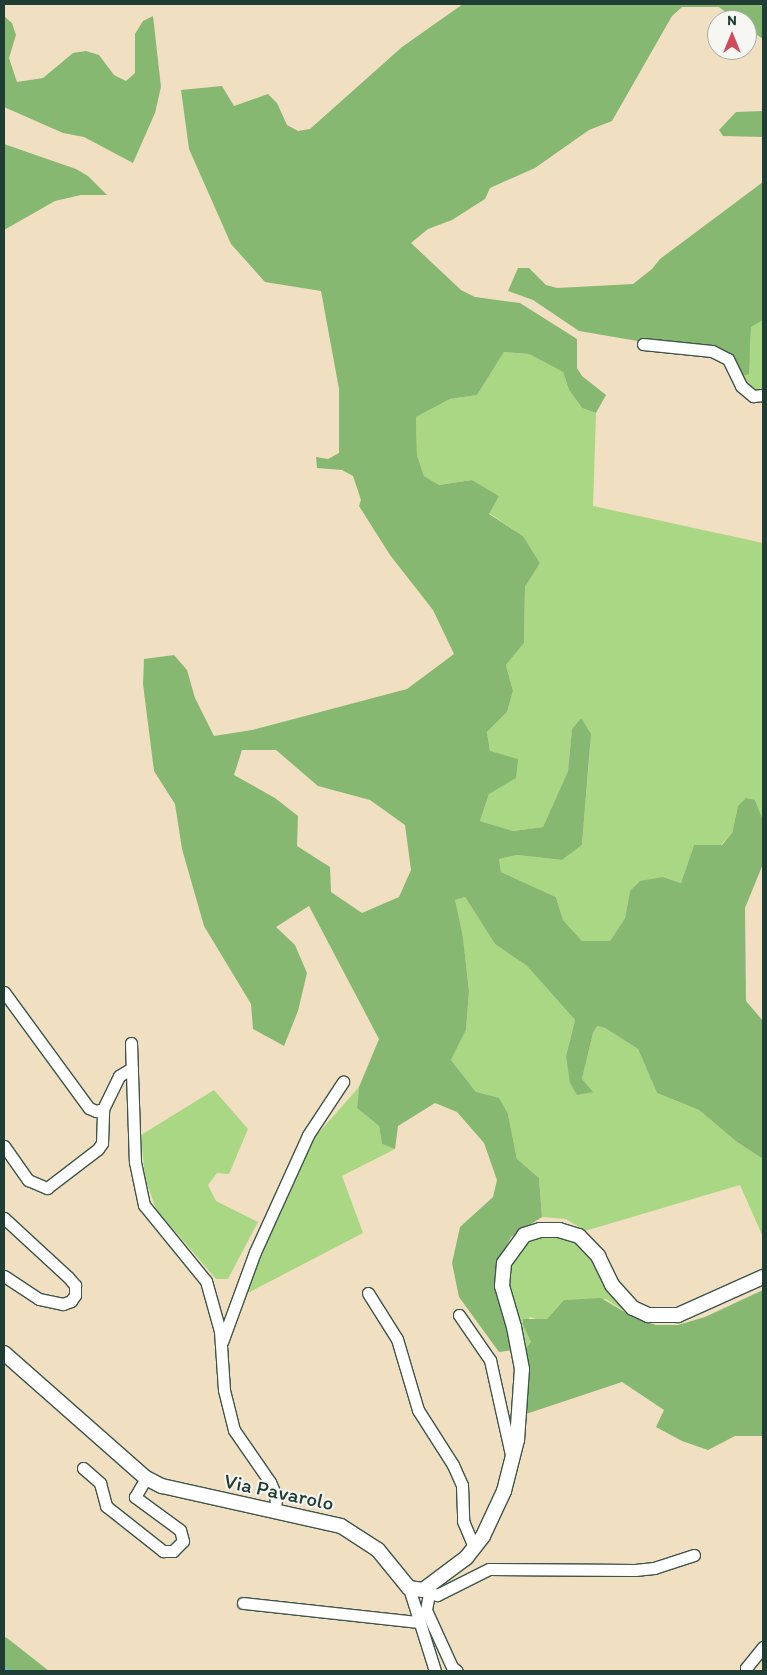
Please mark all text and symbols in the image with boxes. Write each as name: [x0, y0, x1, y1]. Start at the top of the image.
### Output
north arrow: [707, 10, 757, 60]
text: N: [727, 12, 737, 29]
street label: Via Pavarolo: [222, 1468, 336, 1516]

